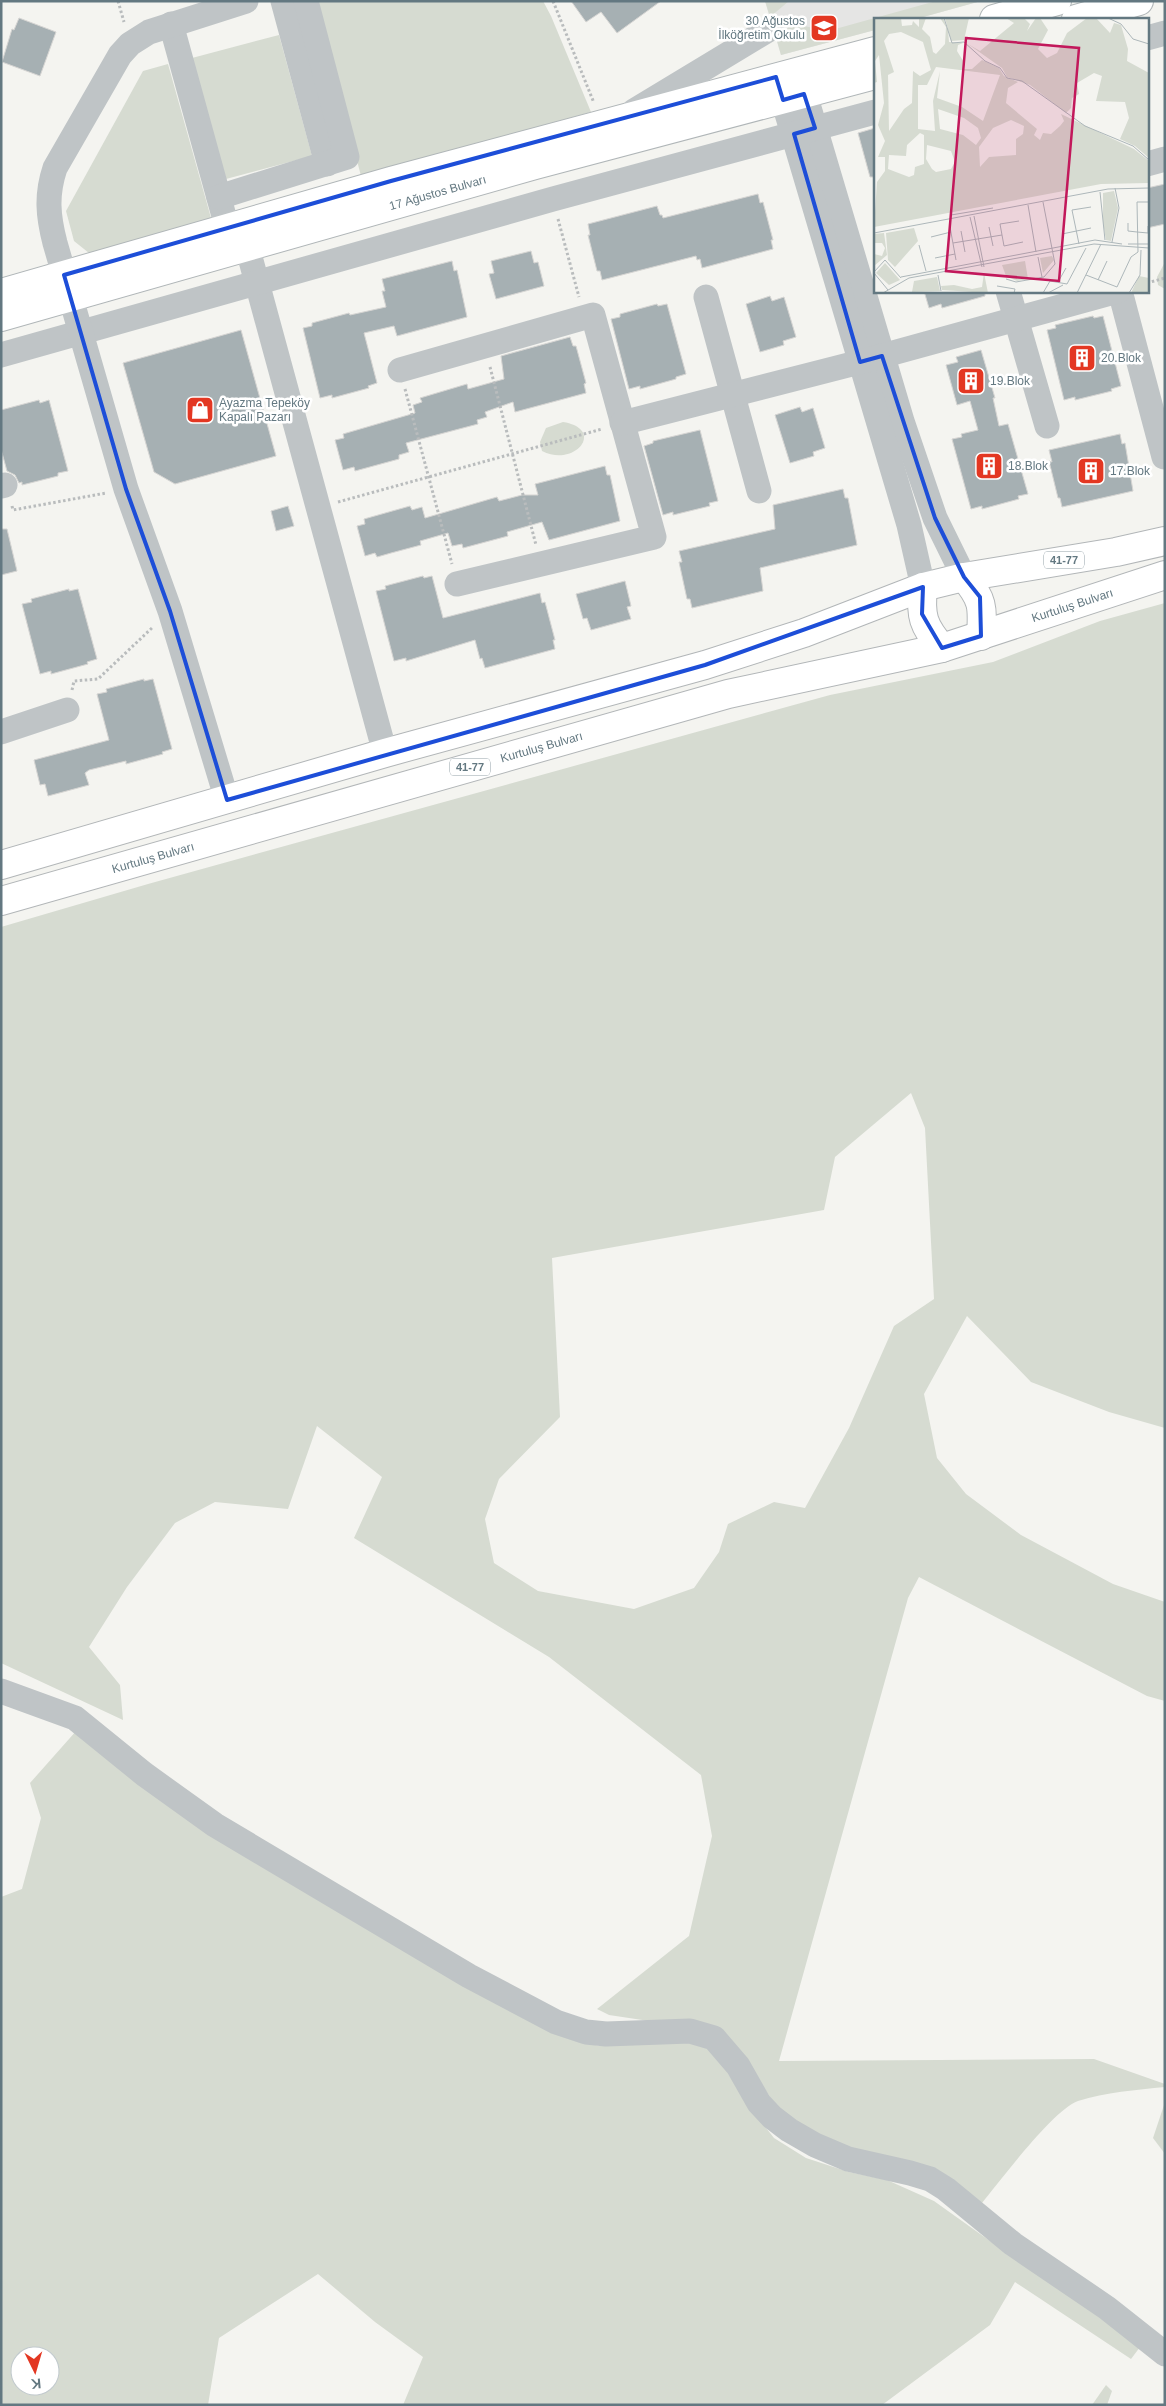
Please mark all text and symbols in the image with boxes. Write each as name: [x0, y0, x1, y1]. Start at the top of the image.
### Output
school or university icon: 30 Ağustos İlköğretim Okulu: [809, 13, 839, 43]
place label: 30 Ağustos İlköğretim Okulu: [718, 14, 805, 42]
inset map: [874, 18, 1148, 292]
street label: 17 Ağustos Bulvarı: [388, 172, 488, 213]
building icon: 20.Blok: [1067, 343, 1097, 373]
place label: 20.Blok: [1101, 351, 1142, 365]
building icon: 19.Blok: [956, 366, 986, 396]
place label: 19.Blok: [990, 374, 1031, 388]
shop icon: Ayazma Tepeköy Kapalı Pazarı: [185, 395, 215, 425]
place label: Ayazma Tepeköy Kapalı Pazarı: [219, 396, 310, 424]
building icon: 18.Blok: [974, 451, 1004, 481]
building icon: 17.Blok: [1076, 456, 1106, 486]
place label: 18.Blok: [1008, 459, 1049, 473]
place label: 17.Blok: [1110, 464, 1151, 478]
road number: 41-77: [1044, 552, 1084, 568]
street label: Kurtuluş Bulvarı: [1030, 585, 1115, 625]
street label: Kurtuluş Bulvarı: [499, 729, 584, 765]
road number: 41-77: [450, 759, 490, 776]
street label: Kurtuluş Bulvarı: [110, 839, 196, 876]
north arrow: [10, 2346, 60, 2396]
text: K: [30, 2376, 42, 2392]

